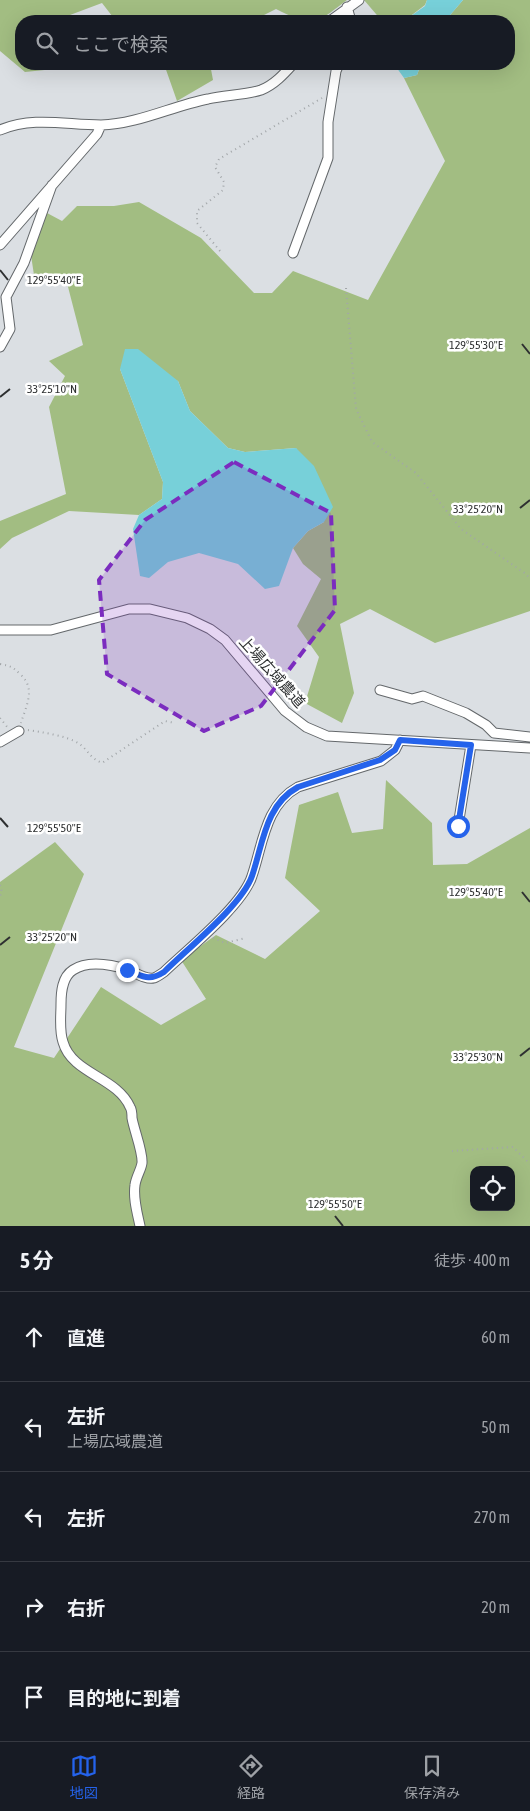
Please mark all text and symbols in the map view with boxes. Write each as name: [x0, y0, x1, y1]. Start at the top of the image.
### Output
search box: [15, 15, 515, 70]
icon: search: [33, 29, 61, 57]
text: ここで検索: [73, 33, 168, 55]
text: 129°55'40"E: [27, 273, 81, 287]
text: 129°55'30"E: [449, 338, 503, 352]
text: 33°25'10"N: [27, 382, 77, 396]
text: 33°25'20"N: [453, 502, 503, 516]
street label: 上場広域農道: [236, 633, 309, 711]
route start: [447, 815, 470, 838]
text: 129°55'50"E: [27, 821, 81, 835]
text: 129°55'40"E: [449, 885, 503, 899]
text: 33°25'20"N: [27, 930, 77, 944]
route end: [116, 959, 139, 982]
text: 33°25'30"N: [453, 1050, 503, 1064]
map controls: [470, 1166, 515, 1211]
button: locate: [470, 1166, 515, 1211]
text: 129°55'50"E: [308, 1197, 362, 1211]
text: 5 分: [20, 1248, 54, 1272]
text: 徒歩 · 400 m: [434, 1251, 510, 1269]
icon: ahead: [20, 1323, 48, 1351]
text: 直進: [67, 1327, 105, 1349]
text: 60 m: [481, 1328, 510, 1346]
text: 左折: [67, 1405, 105, 1427]
icon: left: [20, 1413, 48, 1441]
text: 50 m: [481, 1418, 510, 1436]
text: 上場広域農道: [67, 1432, 163, 1450]
icon: left: [20, 1503, 48, 1531]
text: 左折: [67, 1507, 105, 1529]
text: 270 m: [474, 1508, 510, 1526]
icon: right: [20, 1593, 48, 1621]
text: 右折: [67, 1597, 105, 1619]
text: 20 m: [481, 1598, 510, 1616]
icon: arrive: [20, 1683, 48, 1711]
text: 目的地に到着: [67, 1687, 181, 1709]
tab: 地図: [70, 1752, 98, 1802]
tab: 経路: [237, 1752, 265, 1802]
tab: 保存済み: [404, 1752, 460, 1802]

